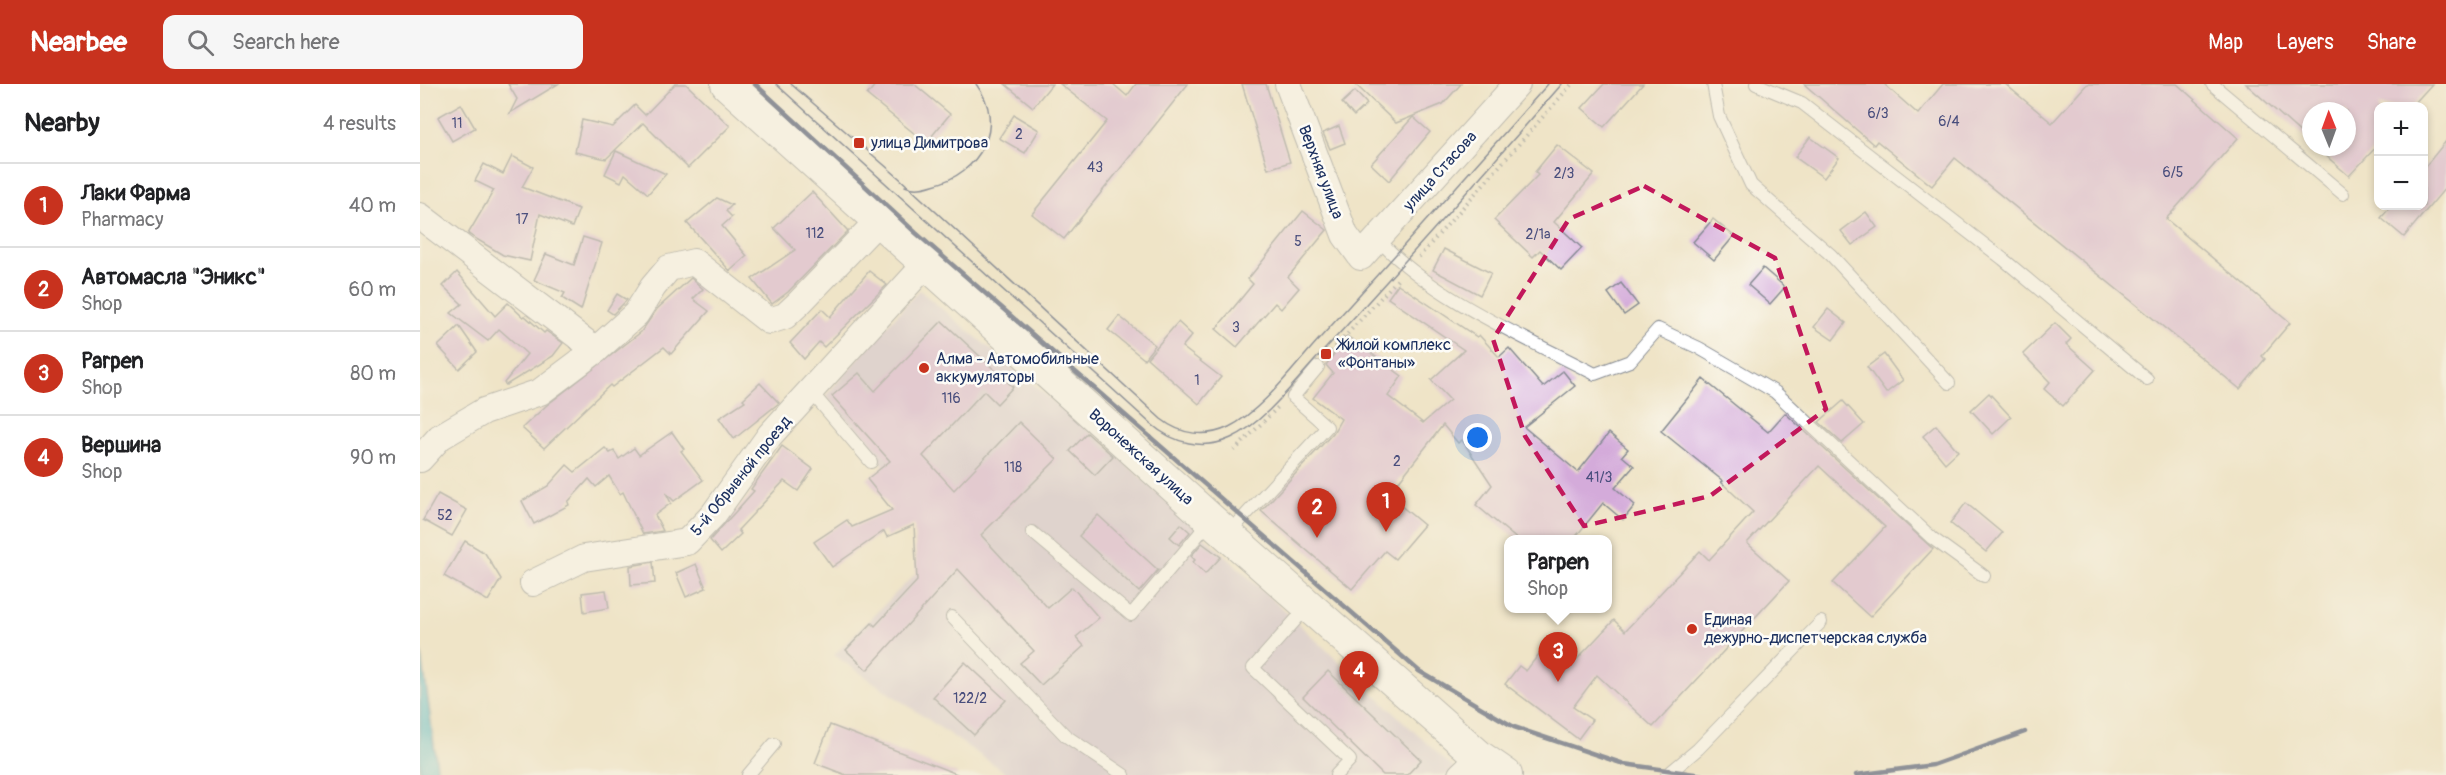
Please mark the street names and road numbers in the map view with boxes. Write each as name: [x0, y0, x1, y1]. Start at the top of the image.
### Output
street label: Верхняя улица: [1294, 122, 1348, 222]
street label: улица Стасова: [1398, 127, 1481, 216]
street label: Воронежская улица: [1084, 405, 1198, 509]
street label: 5-й Обрывной проезд: [686, 412, 796, 540]

